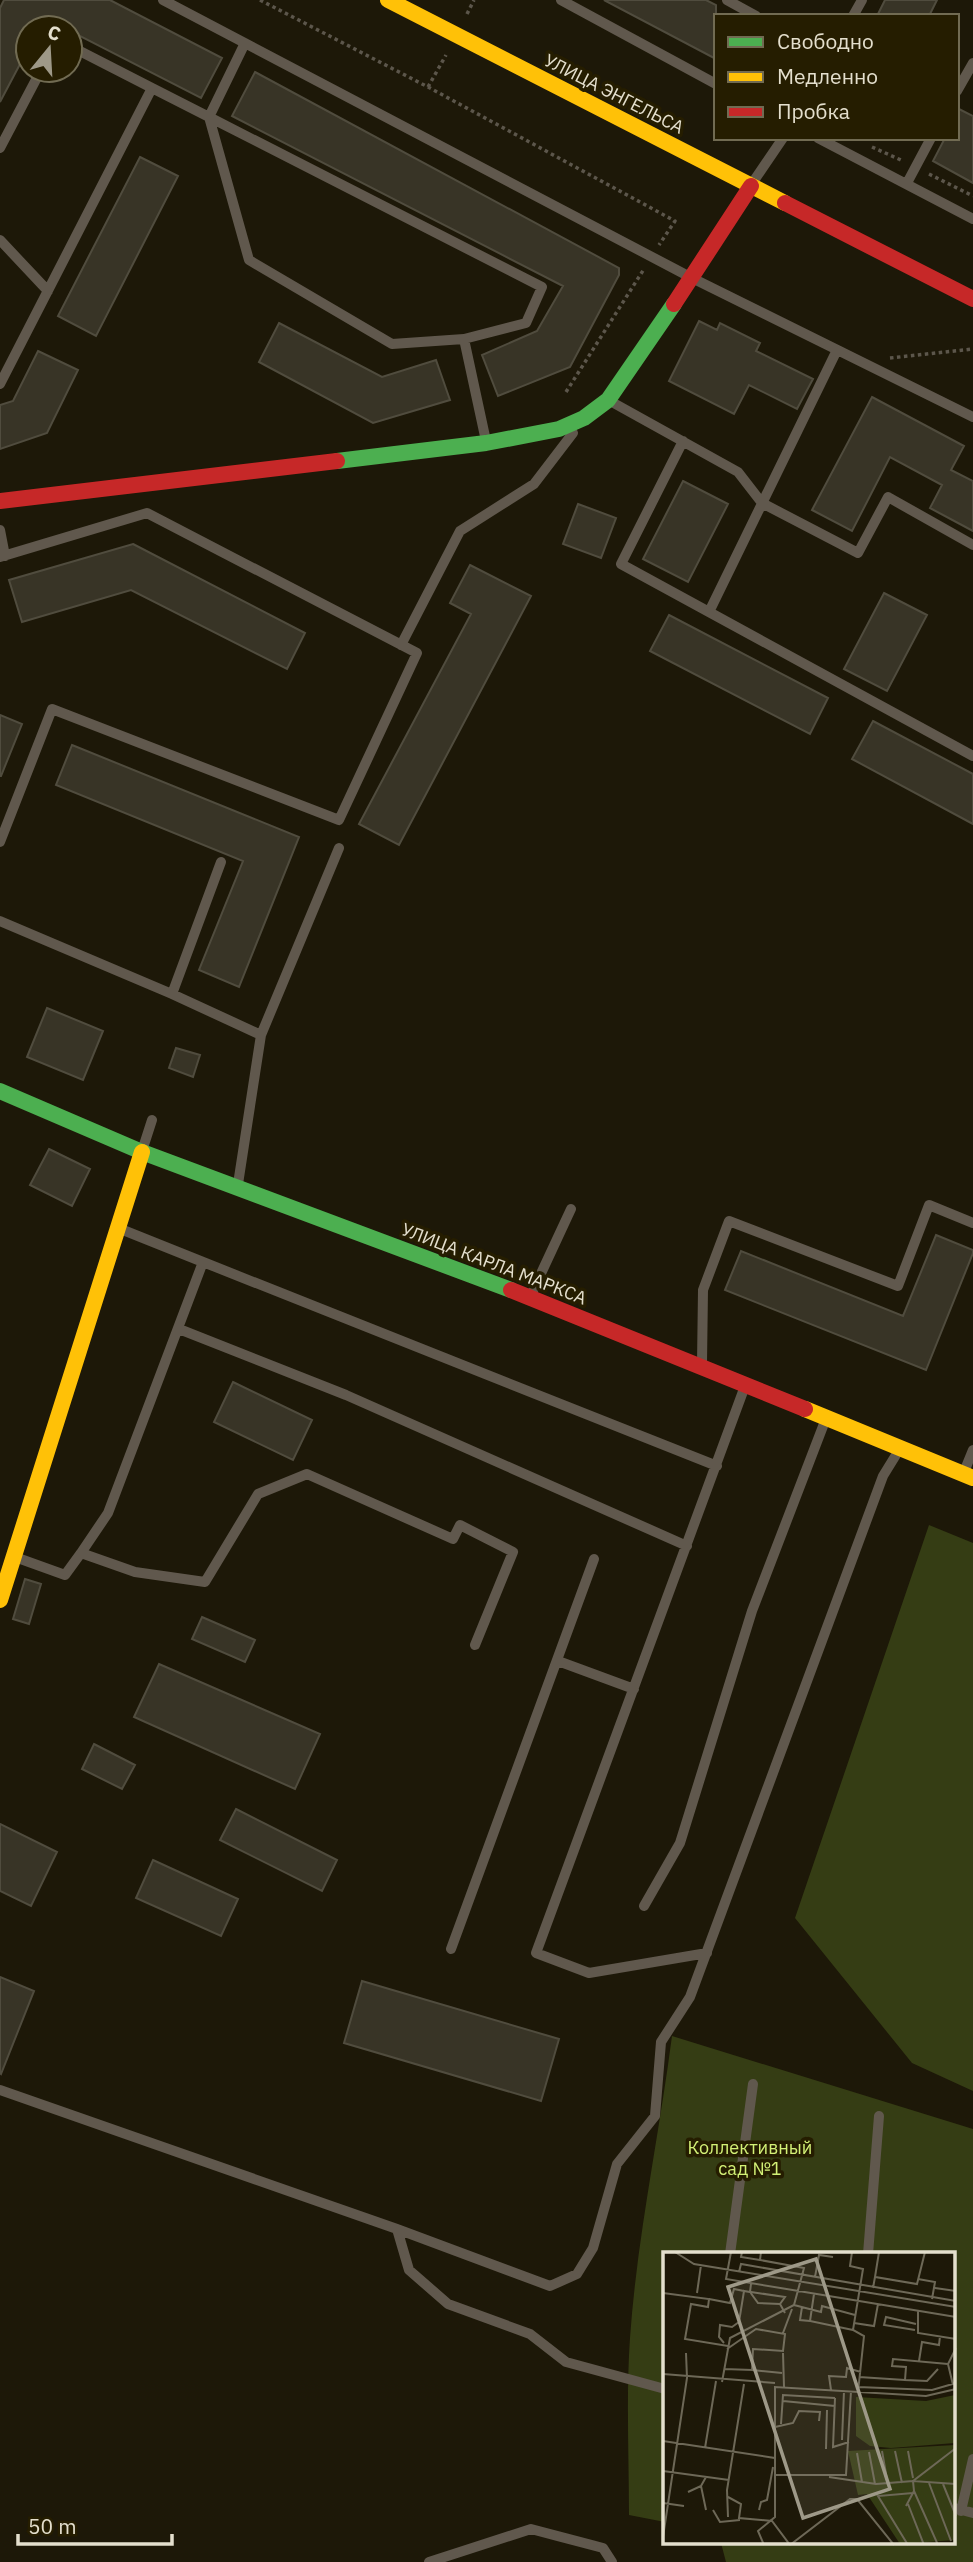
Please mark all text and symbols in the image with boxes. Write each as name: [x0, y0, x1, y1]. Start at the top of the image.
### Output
north arrow: [14, 14, 84, 84]
legend: [714, 14, 959, 140]
text: С: [45, 20, 64, 46]
text: Свободно: [777, 27, 874, 55]
street label: УЛИЦА ЭНГЕЛЬСА: [541, 48, 688, 139]
text: Медленно: [777, 62, 878, 90]
text: Пробка: [777, 97, 850, 125]
street label: УЛИЦА КАРЛА МАРКСА: [398, 1218, 591, 1310]
park label: Коллективный сад №1: [688, 2136, 812, 2180]
inset map: [663, 2252, 956, 2544]
scale bar: [18, 2502, 172, 2546]
text: 50 m: [28, 2512, 77, 2540]

